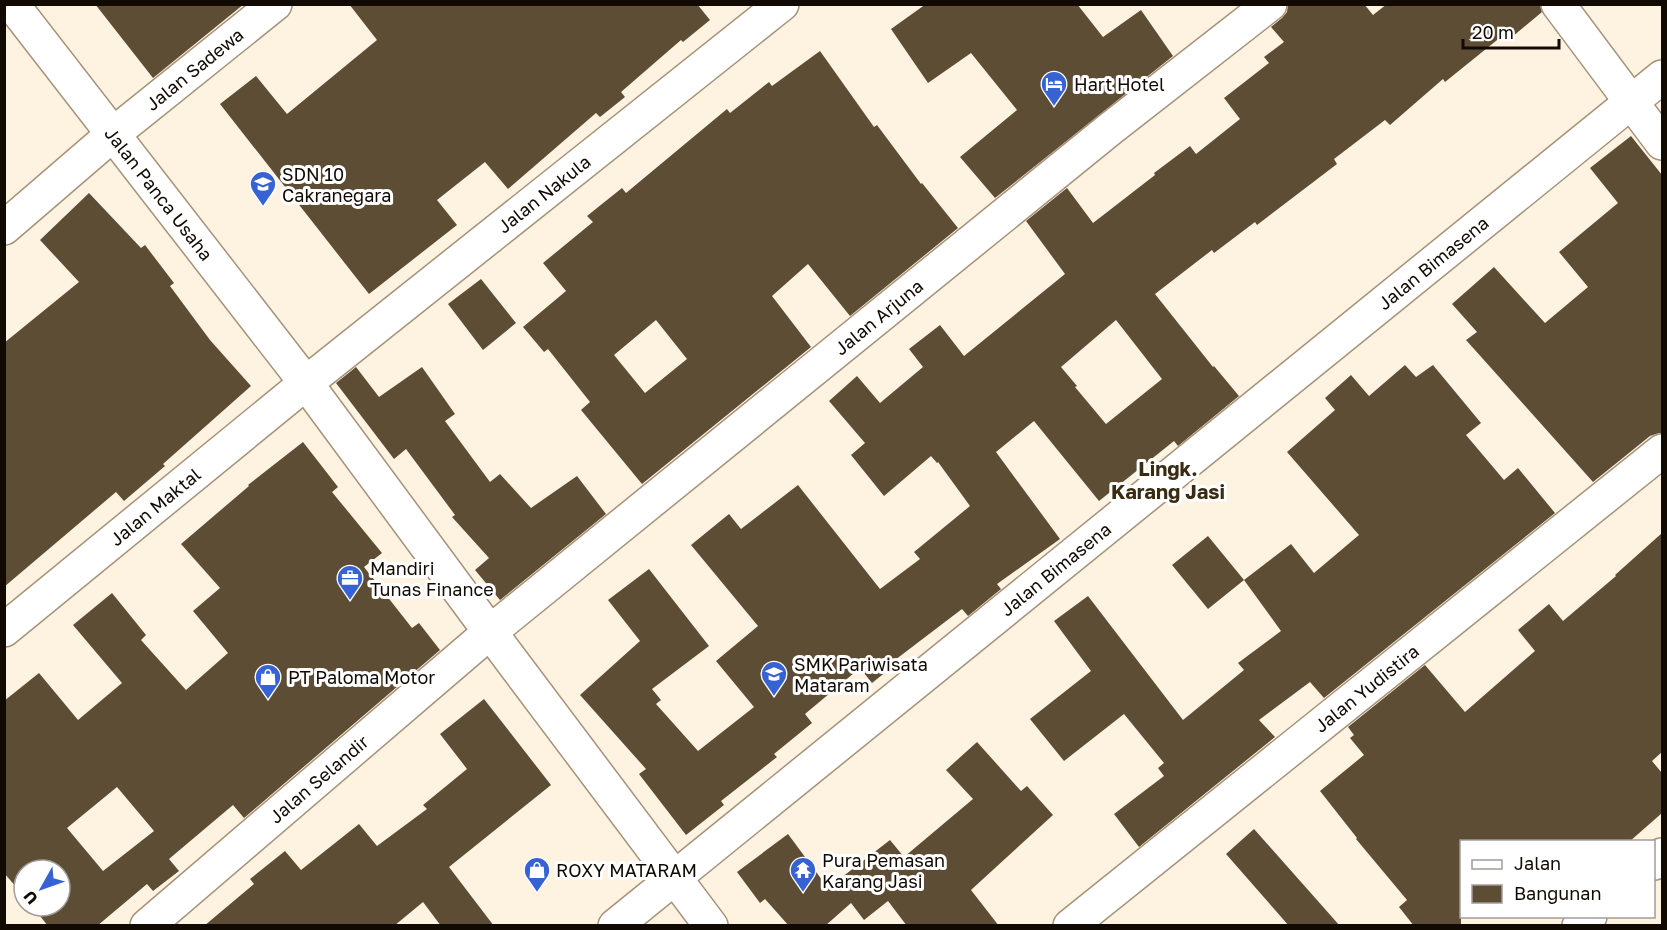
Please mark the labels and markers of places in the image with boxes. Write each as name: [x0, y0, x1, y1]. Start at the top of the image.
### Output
hotel icon: Hart Hotel: [1039, 69, 1069, 107]
place label: Hart Hotel: [1074, 73, 1165, 95]
place label: SDN 10 Cakranegara: [282, 163, 391, 206]
school or university icon: SDN 10 Cakranegara: [248, 169, 278, 207]
place label: Mandiri Tunas Finance: [370, 557, 494, 600]
office icon: Mandiri Tunas Finance: [335, 563, 365, 601]
place label: SMK Pariwisata Mataram: [794, 653, 928, 696]
school or university icon: SMK Pariwisata Mataram: [759, 659, 789, 697]
shop icon: PT Paloma Motor: [253, 662, 283, 700]
place label: PT Paloma Motor: [288, 666, 435, 688]
place label: Pura Pemasan Karang Jasi: [822, 849, 945, 892]
shop icon: ROXY MATARAM: [522, 855, 552, 893]
temple icon: Pura Pemasan Karang Jasi: [788, 855, 818, 893]
place label: ROXY MATARAM: [556, 859, 697, 881]

